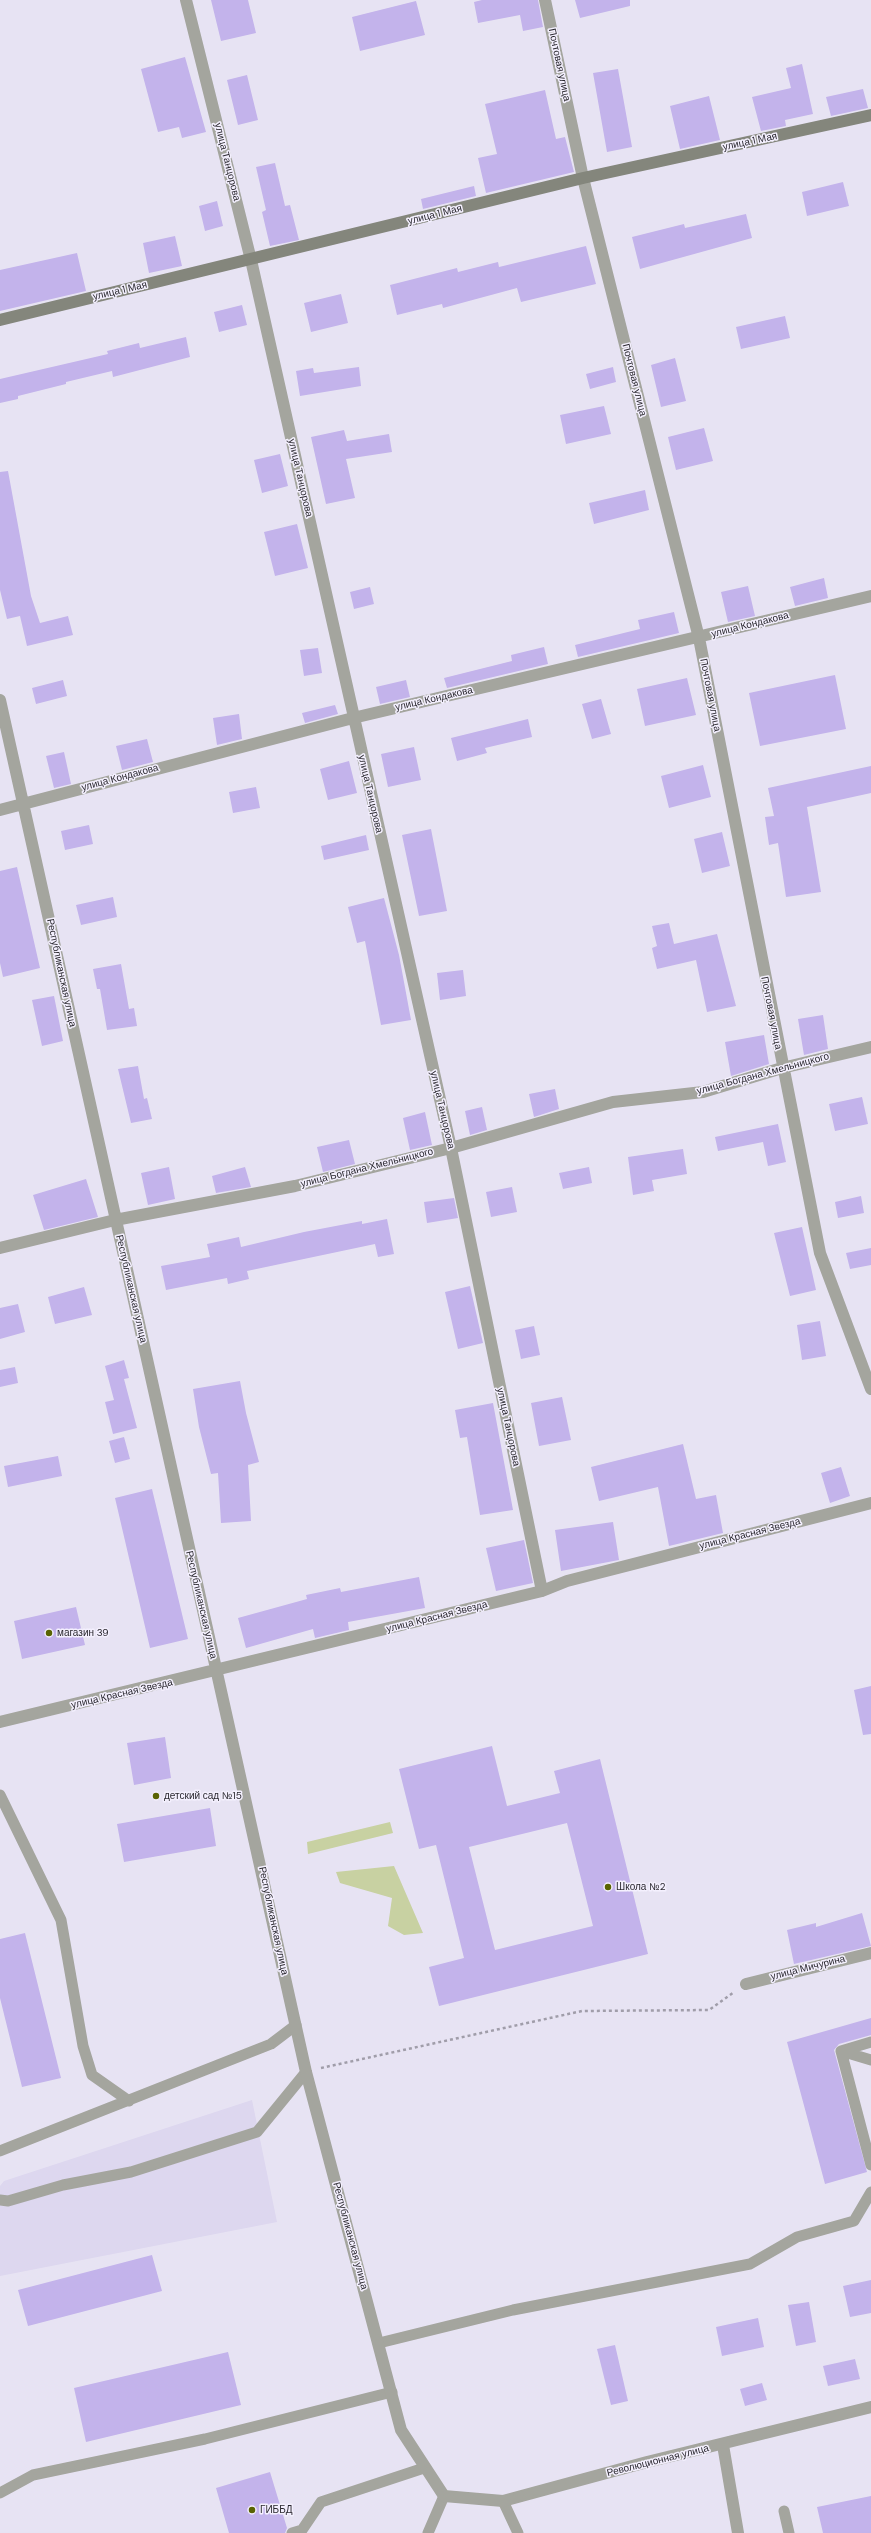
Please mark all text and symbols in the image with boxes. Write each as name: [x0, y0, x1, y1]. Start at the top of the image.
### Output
street label: Почтовая улица: [545, 28, 573, 102]
street label: улица Танцорова: [212, 122, 242, 202]
street label: улица 1 Мая: [722, 130, 778, 154]
street label: улица 1 Мая: [407, 202, 463, 228]
street label: улица 1 Мая: [92, 279, 148, 303]
street label: Почтовая улица: [619, 343, 649, 417]
street label: улица Танцорова: [285, 438, 315, 518]
street label: улица Кондакова: [710, 610, 790, 640]
street label: Почтовая улица: [697, 657, 723, 733]
street label: улица Кондакова: [394, 684, 474, 714]
street label: улица Танцорова: [355, 754, 385, 834]
street label: улица Кондакова: [80, 762, 160, 794]
street label: Республиканская улица: [44, 918, 78, 1028]
street label: Почтовая улица: [758, 975, 784, 1051]
street label: улица Богдана Хмельницкого: [696, 1051, 830, 1097]
street label: улица Танцорова: [427, 1070, 457, 1150]
street label: улица Богдана Хмельницкого: [299, 1146, 435, 1190]
street label: Республиканская улица: [113, 1234, 149, 1344]
street label: улица Танцорова: [494, 1387, 522, 1467]
street label: улица Красная Звезда: [698, 1516, 802, 1552]
street label: Республиканская улица: [183, 1550, 219, 1660]
street label: улица Красная Звезда: [385, 1599, 489, 1635]
place label: магазин 39: [57, 1627, 109, 1639]
marker: магазин 39: [44, 1628, 54, 1638]
street label: улица Красная Звезда: [70, 1677, 174, 1711]
place label: детский сад №15: [164, 1790, 242, 1802]
marker: детский сад №15: [151, 1791, 161, 1801]
street label: Республиканская улица: [256, 1866, 290, 1976]
place label: Школа №2: [616, 1881, 666, 1893]
marker: Школа №2: [603, 1882, 613, 1892]
street label: улица Мичурина: [769, 1953, 847, 1983]
street label: Республиканская улица: [330, 2181, 370, 2291]
street label: Революционная улица: [606, 2443, 710, 2479]
place label: ГИББД: [260, 2504, 292, 2516]
marker: ГИББД: [247, 2505, 257, 2515]

